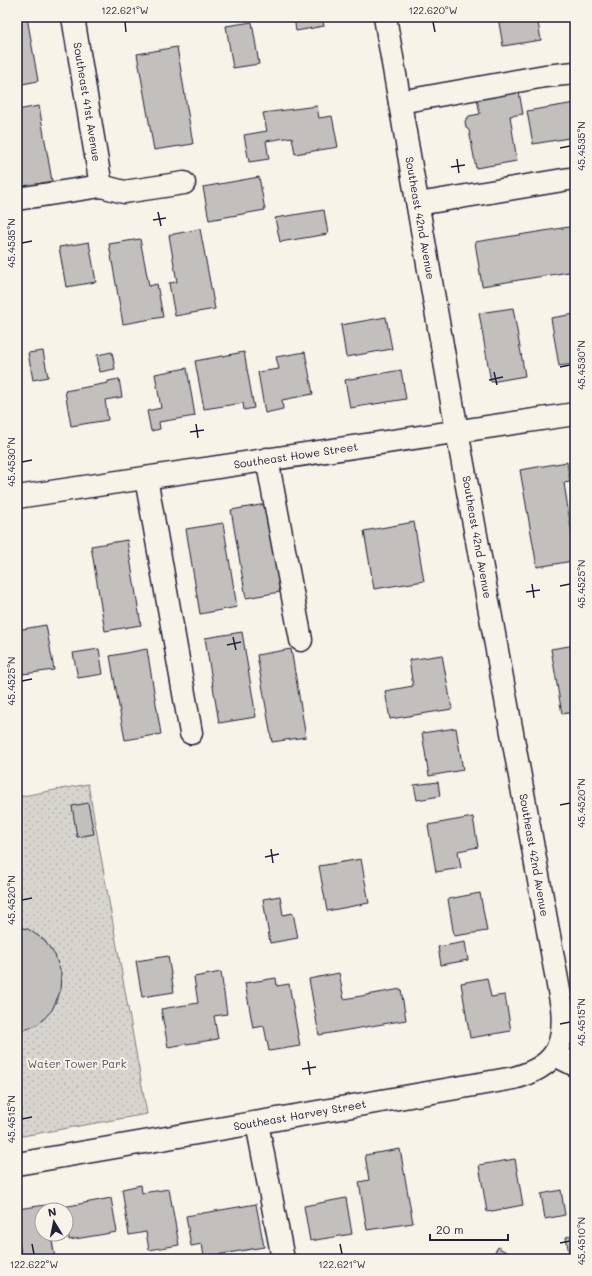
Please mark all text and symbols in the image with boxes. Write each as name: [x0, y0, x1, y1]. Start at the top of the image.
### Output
text: 122.621°W: [101, 3, 149, 17]
text: 122.620°W: [409, 3, 458, 17]
street label: Southeast 41st Avenue: [70, 41, 105, 163]
text: 45.4535°N: [574, 121, 588, 171]
street label: Southeast 42nd Avenue: [402, 155, 439, 281]
text: 45.4535°N: [4, 218, 18, 268]
text: 45.4530°N: [574, 340, 588, 390]
text: 45.4530°N: [4, 437, 18, 487]
street label: Southeast Howe Street: [233, 438, 359, 472]
street label: Southeast 42nd Avenue: [459, 474, 496, 600]
text: 45.4525°N: [574, 560, 588, 609]
text: 45.4525°N: [4, 657, 18, 706]
text: 45.4520°N: [574, 778, 588, 828]
street label: Southeast 42nd Avenue: [516, 792, 553, 918]
text: 45.4520°N: [4, 875, 18, 925]
text: 45.4515°N: [574, 998, 588, 1046]
park label: Water Tower Park: [27, 1056, 127, 1071]
text: 45.4515°N: [4, 1095, 18, 1143]
street label: Southeast Harvey Street: [232, 1096, 367, 1133]
north arrow: [34, 1202, 74, 1242]
text: N: [47, 1204, 58, 1220]
scale bar: [430, 1216, 508, 1242]
text: 45.4510°N: [574, 1217, 588, 1265]
text: 20 m: [436, 1221, 464, 1237]
text: 122.622°W: [10, 1257, 58, 1271]
text: 122.621°W: [318, 1257, 366, 1271]

